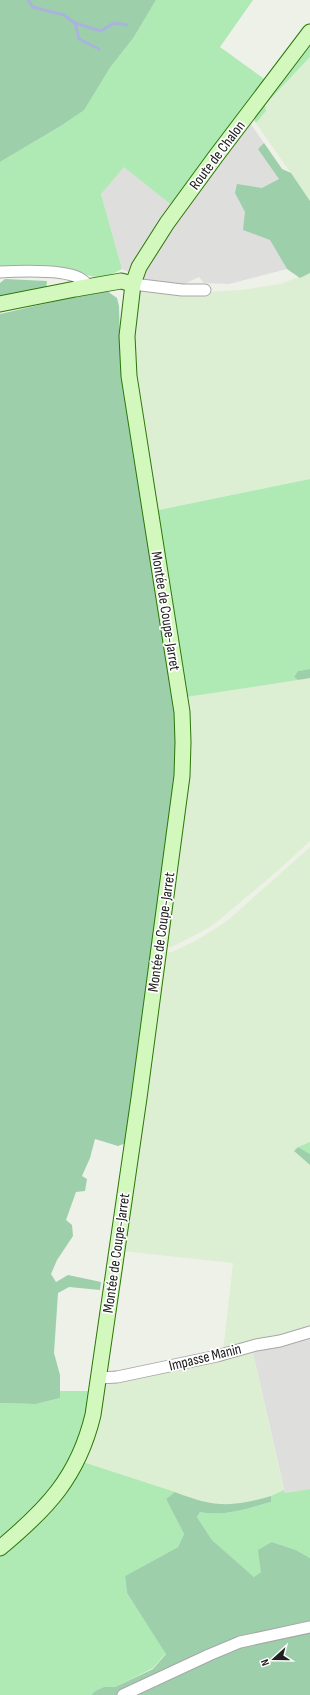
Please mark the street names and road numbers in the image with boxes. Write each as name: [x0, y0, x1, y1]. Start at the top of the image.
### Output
street label: Route de Chalon: [185, 117, 250, 194]
street label: Montée de Coupe-Jarret: [147, 550, 184, 673]
street label: Montée de Coupe-Jarret: [144, 871, 179, 993]
street label: Montée de Coupe-Jarret: [99, 1192, 134, 1314]
street label: Impasse Manin: [167, 1339, 243, 1376]

